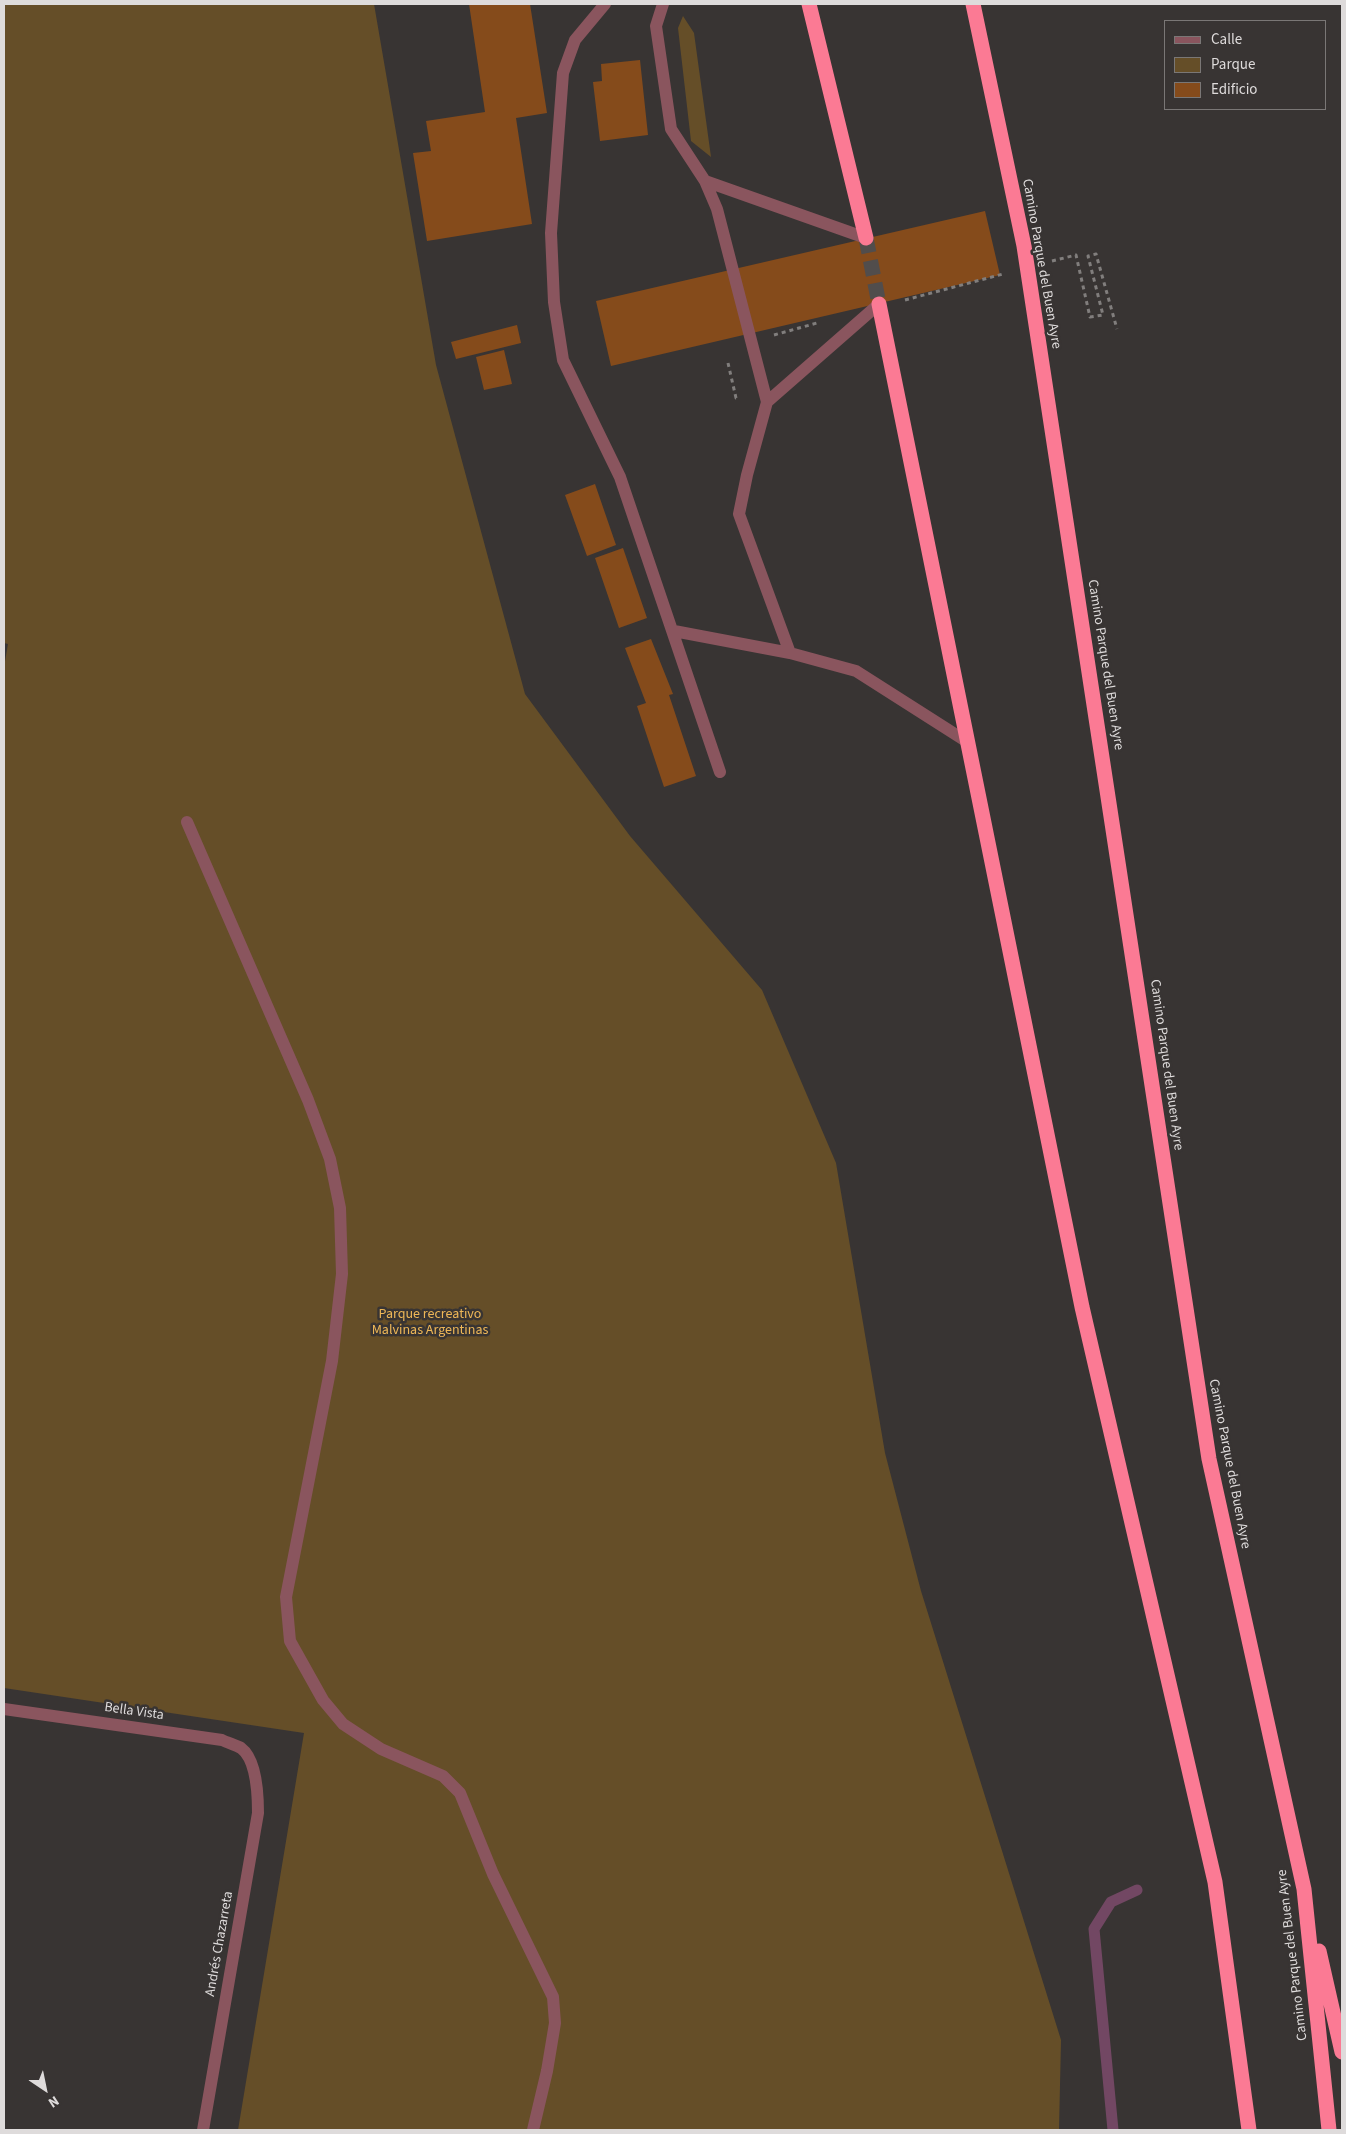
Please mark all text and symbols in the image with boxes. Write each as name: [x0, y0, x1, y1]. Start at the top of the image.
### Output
legend: [1164, 20, 1326, 110]
text: Calle: [1211, 29, 1242, 50]
text: Parque: [1211, 54, 1255, 75]
text: Edificio: [1211, 79, 1258, 100]
street label: Camino Parque del Buen Ayre: [1018, 178, 1064, 350]
street label: Camino Parque del Buen Ayre: [1083, 579, 1127, 751]
street label: Camino Parque del Buen Ayre: [1146, 978, 1186, 1152]
park label: Parque recreativo Malvinas Argentinas: [372, 1307, 488, 1340]
street label: Camino Parque del Buen Ayre: [1204, 1378, 1254, 1550]
street label: Bella Vista: [103, 1700, 165, 1724]
street label: Camino Parque del Buen Ayre: [1274, 1868, 1312, 2042]
street label: Andrés Chazarreta: [202, 1890, 238, 1998]
north arrow: [20, 2064, 70, 2114]
text: N: [44, 2091, 63, 2112]

